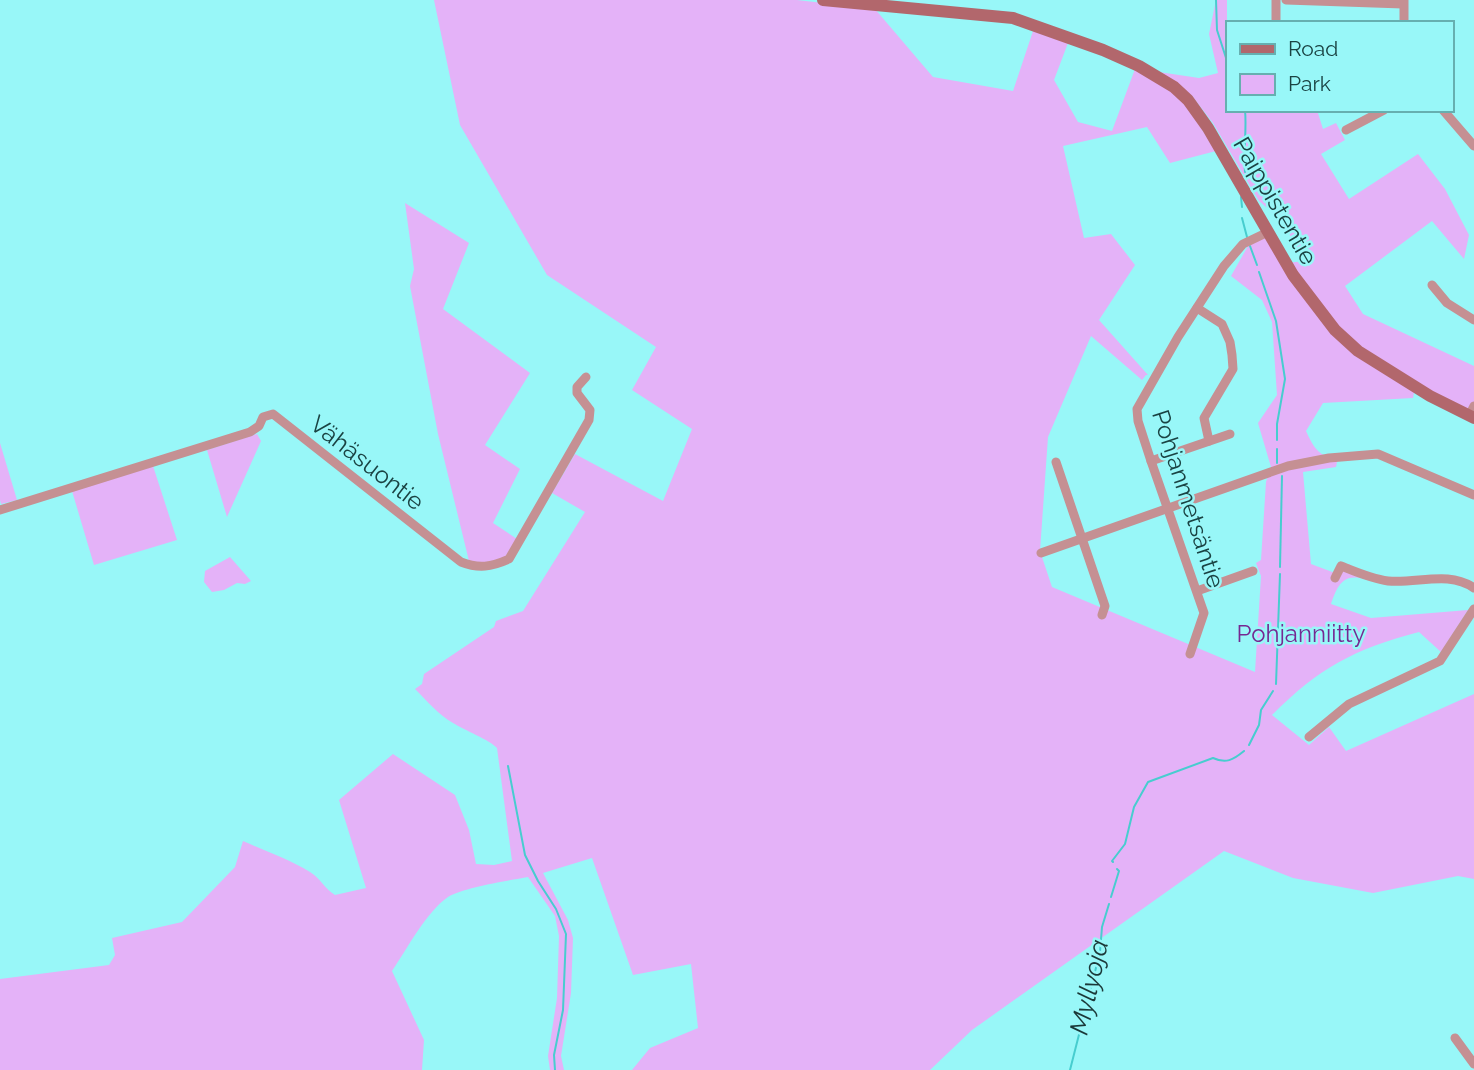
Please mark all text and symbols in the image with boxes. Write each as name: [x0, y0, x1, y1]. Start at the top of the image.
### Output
legend: [1226, 21, 1453, 112]
text: Road: [1288, 36, 1338, 61]
text: Park: [1288, 71, 1331, 96]
street label: Paippistentie: [1227, 132, 1324, 270]
street label: Pohjanmetsäntie: [1146, 406, 1231, 591]
street label: Vähäsuontie: [305, 409, 430, 516]
park label: Pohjanniitty: [1237, 619, 1365, 648]
water label: Myllyoja: [1064, 937, 1114, 1037]

